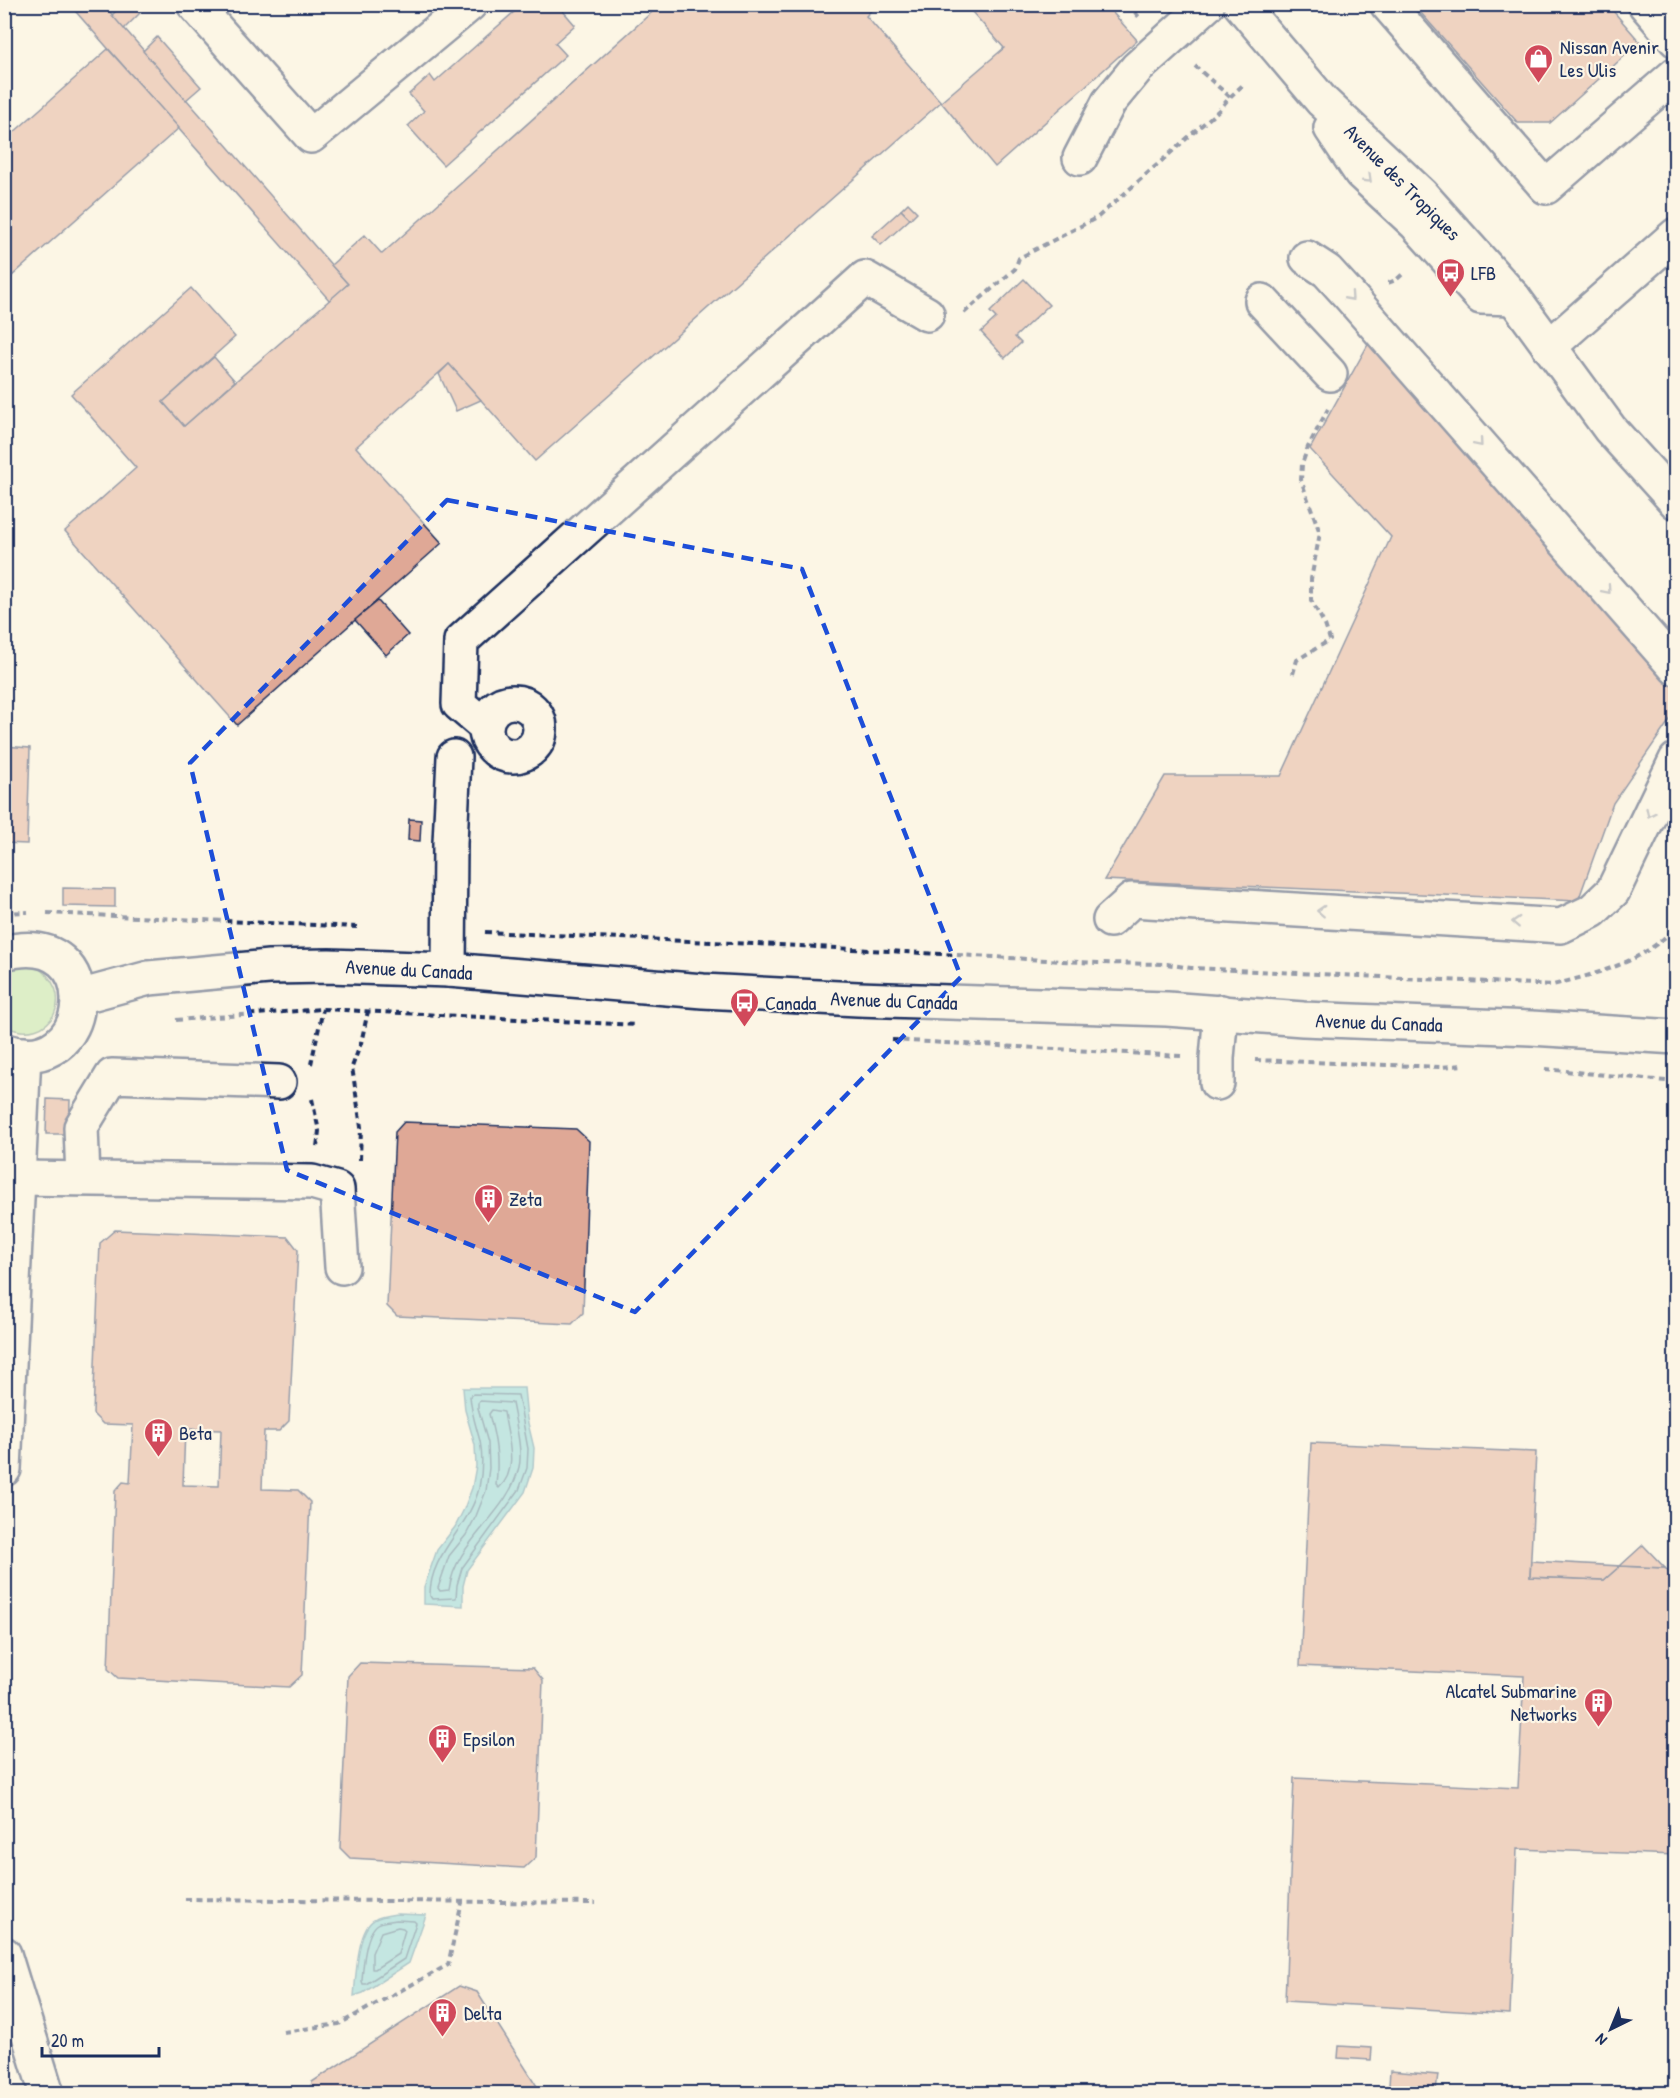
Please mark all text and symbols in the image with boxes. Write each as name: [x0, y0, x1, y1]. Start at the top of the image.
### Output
place label: Nissan Avenir Les Ulis: [1560, 33, 1659, 83]
shop icon: Nissan Avenir Les Ulis: [1523, 42, 1555, 84]
street label: Avenue des Tropiques: [1339, 118, 1467, 246]
one-way arrow: [1361, 171, 1372, 182]
bus stop icon: LFB: [1434, 256, 1466, 298]
place label: LFB: [1471, 259, 1496, 286]
one-way arrow: [1343, 290, 1354, 301]
one-way arrow: [1472, 437, 1483, 447]
one-way arrow: [1600, 583, 1611, 594]
one-way arrow: [1646, 807, 1658, 818]
one-way arrow: [1317, 905, 1326, 918]
one-way arrow: [1511, 916, 1520, 929]
street label: Avenue du Canada: [345, 952, 473, 986]
street label: Avenue du Canada: [830, 984, 958, 1016]
bus stop icon: Canada: [728, 986, 760, 1028]
place label: Canada: [765, 989, 816, 1016]
street label: Avenue du Canada: [1315, 1006, 1443, 1038]
building icon: Zeta: [472, 1182, 504, 1224]
place label: Zeta: [509, 1185, 542, 1212]
building icon: Beta: [142, 1416, 174, 1458]
place label: Beta: [179, 1419, 212, 1446]
place label: Alcatel Submarine Networks: [1446, 1677, 1577, 1727]
building icon: Alcatel Submarine Networks: [1582, 1686, 1614, 1728]
building icon: Epsilon: [426, 1722, 458, 1764]
place label: Epsilon: [463, 1725, 515, 1752]
building icon: Delta: [427, 1996, 459, 2038]
place label: Delta: [464, 1999, 502, 2026]
north arrow: [1581, 1999, 1641, 2059]
scale bar: [42, 2020, 159, 2058]
text: 20 m: [51, 2028, 84, 2053]
text: N: [1590, 2029, 1611, 2051]

